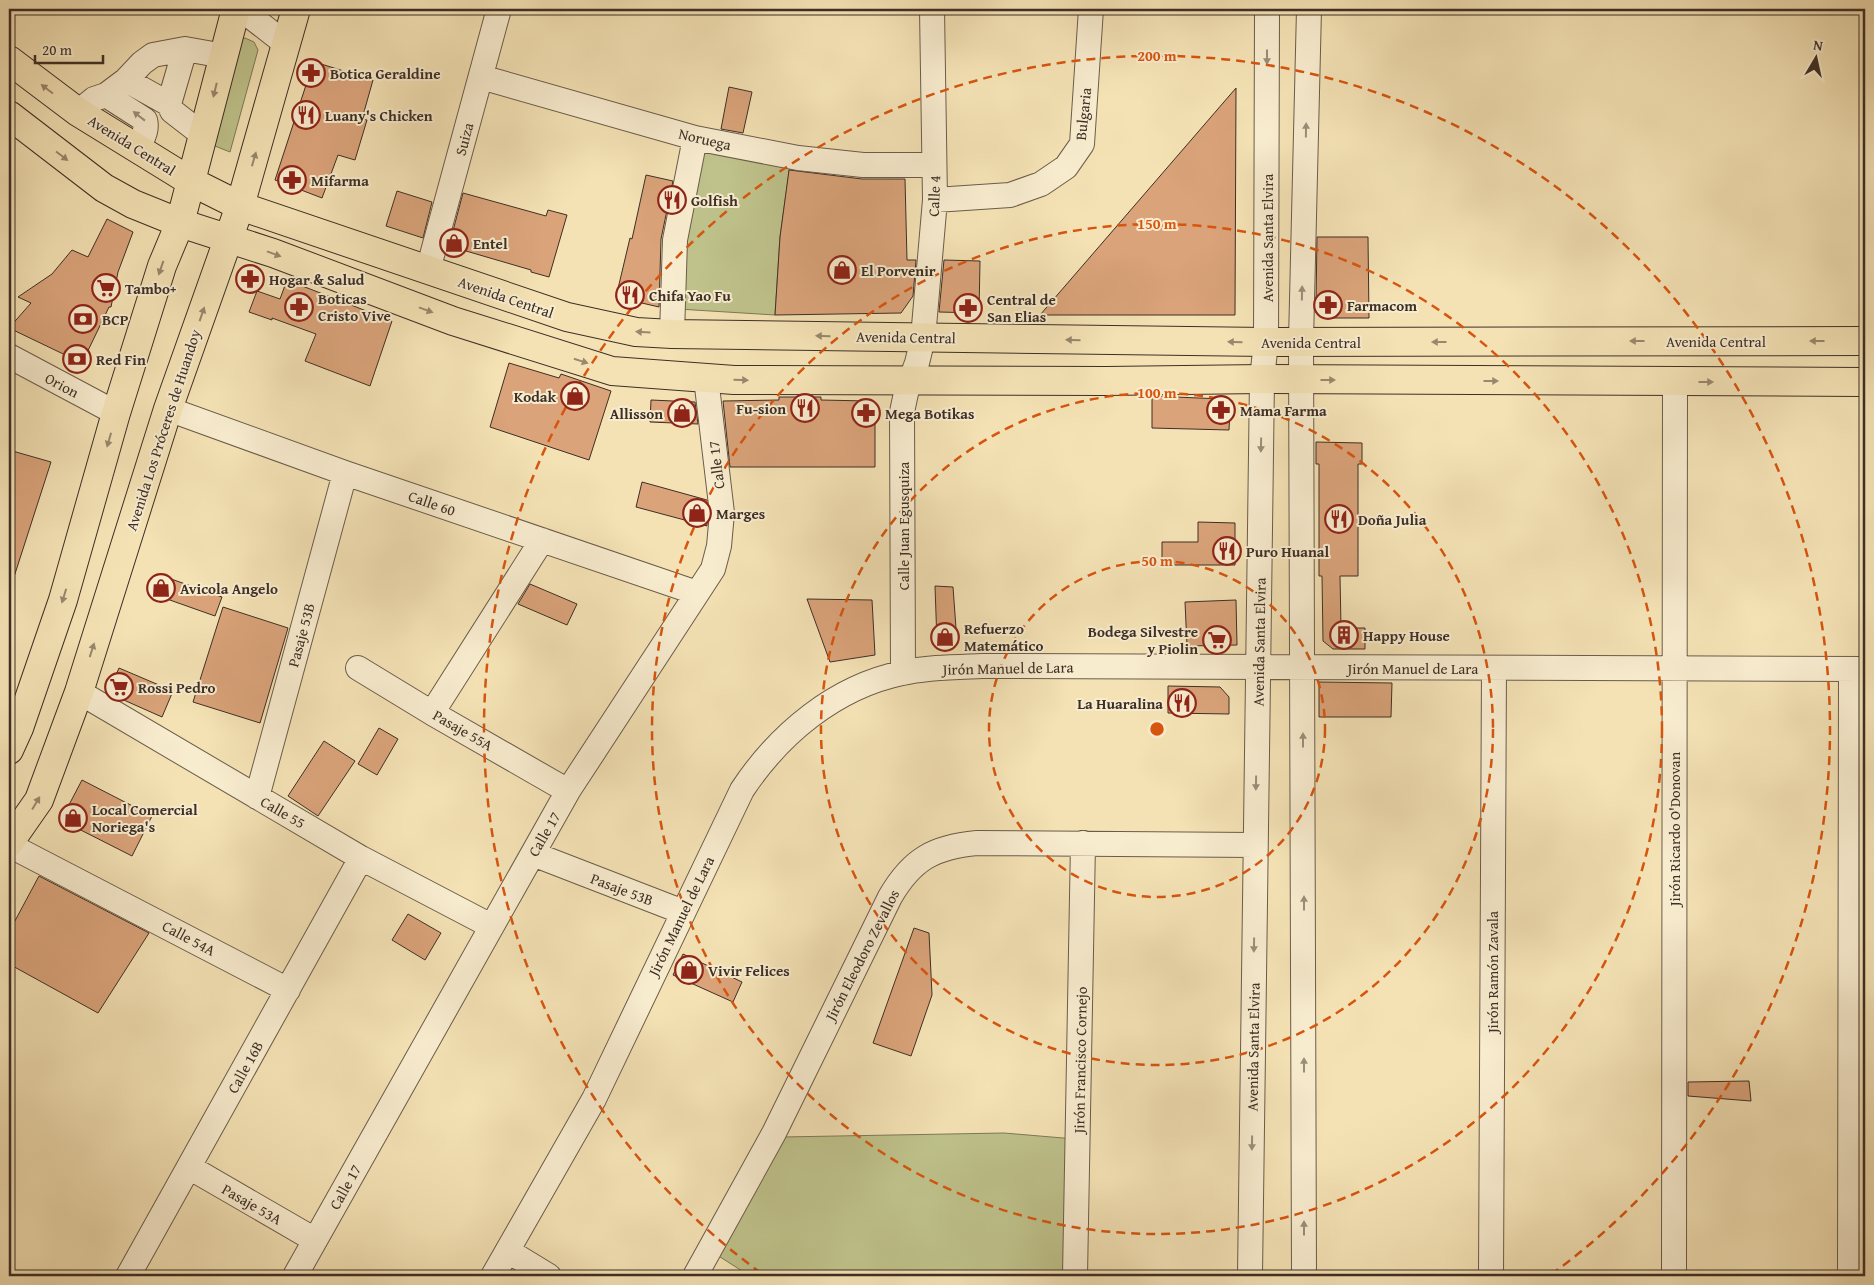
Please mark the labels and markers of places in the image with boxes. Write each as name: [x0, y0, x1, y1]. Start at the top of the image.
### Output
pharmacy icon: Botica Geraldine: [296, 58, 326, 88]
place label: Botica Geraldine: [330, 63, 441, 84]
restaurant icon: Luany's Chicken: [291, 100, 321, 130]
place label: Luany's Chicken: [325, 105, 433, 126]
pharmacy icon: Mifarma: [277, 165, 307, 195]
place label: Mifarma: [311, 170, 369, 191]
restaurant icon: Golfish: [657, 185, 687, 215]
place label: Golfish: [691, 190, 738, 211]
shop icon: Entel: [439, 228, 469, 258]
place label: Entel: [473, 233, 508, 254]
shop icon: El Porvenir: [827, 255, 857, 285]
place label: El Porvenir: [861, 260, 936, 281]
pharmacy icon: Hogar & Salud: [235, 264, 265, 294]
place label: Hogar & Salud: [269, 269, 365, 290]
supermarket icon: Tambo+: [91, 273, 121, 303]
place label: Tambo+: [125, 278, 176, 299]
restaurant icon: Chifa Yao Fu: [615, 280, 645, 310]
place label: Chifa Yao Fu: [649, 285, 731, 306]
place label: Boticas Cristo Vive: [318, 288, 391, 326]
place label: Central de San Elias: [987, 289, 1056, 327]
pharmacy icon: Farmacom: [1313, 290, 1343, 320]
pharmacy icon: Boticas Cristo Vive: [284, 292, 314, 322]
pharmacy icon: Central de San Elias: [953, 293, 983, 323]
place label: Farmacom: [1347, 295, 1417, 316]
bank icon: BCP: [68, 304, 98, 334]
place label: BCP: [102, 309, 129, 330]
bank icon: Red Fin: [62, 344, 92, 374]
place label: Red Fin: [96, 349, 146, 370]
shop icon: Kodak: [560, 381, 590, 411]
place label: Kodak: [514, 386, 556, 407]
restaurant icon: Fu-sion: [790, 393, 820, 423]
pharmacy icon: Mama Farma: [1206, 395, 1236, 425]
shop icon: Allisson: [667, 398, 697, 428]
place label: Fu-sion: [736, 398, 786, 419]
pharmacy icon: Mega Botikas: [851, 398, 881, 428]
place label: Mama Farma: [1240, 400, 1327, 421]
place label: Allisson: [610, 403, 663, 424]
place label: Mega Botikas: [885, 403, 974, 424]
shop icon: Marges: [682, 498, 712, 528]
place label: Marges: [716, 503, 765, 524]
restaurant icon: Doña Julia: [1324, 504, 1354, 534]
place label: Doña Julia: [1358, 509, 1427, 530]
restaurant icon: Puro Huanal: [1212, 536, 1242, 566]
place label: Puro Huanal: [1246, 541, 1330, 562]
shop icon: Avicola Angelo: [146, 573, 176, 603]
place label: Avicola Angelo: [180, 578, 278, 599]
place label: Refuerzo Matemático: [964, 618, 1043, 656]
building icon: Happy House: [1329, 620, 1359, 650]
place label: Bodega Silvestre y Piolin: [1088, 621, 1198, 659]
shop icon: Refuerzo Matemático: [930, 622, 960, 652]
supermarket icon: Bodega Silvestre y Piolin: [1202, 625, 1232, 655]
place label: Happy House: [1363, 625, 1450, 646]
supermarket icon: Rossi Pedro: [104, 672, 134, 702]
place label: Rossi Pedro: [138, 677, 215, 698]
restaurant icon: La Huaralina: [1167, 688, 1197, 718]
place label: La Huaralina: [1077, 693, 1163, 714]
centre of rings: [1148, 720, 1166, 738]
place label: Local Comercial Noriega's: [92, 799, 198, 837]
shop icon: Local Comercial Noriega's: [58, 803, 88, 833]
shop icon: Vivir Felices: [674, 955, 704, 985]
place label: Vivir Felices: [708, 960, 790, 981]

